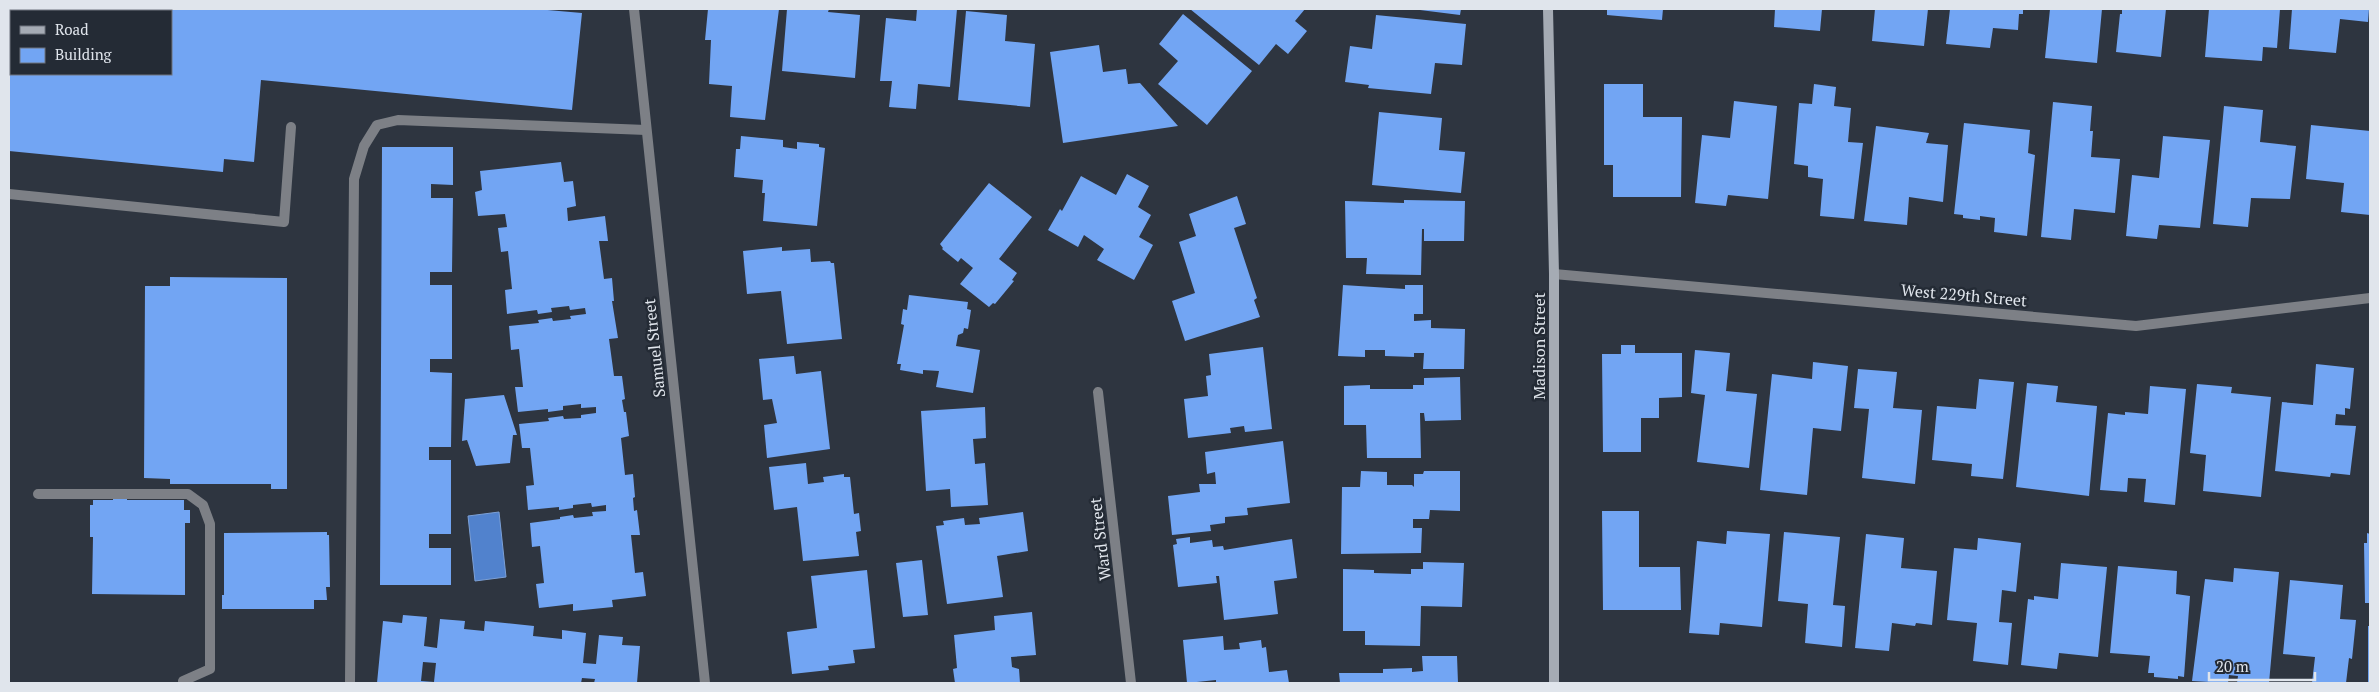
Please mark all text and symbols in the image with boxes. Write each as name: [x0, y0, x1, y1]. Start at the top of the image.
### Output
legend: [10, 10, 172, 75]
text: Road: [55, 19, 88, 39]
text: Building: [55, 44, 113, 64]
street label: West 229th Street: [1900, 279, 2028, 311]
street label: Madison Street: [1528, 292, 1550, 400]
street label: Samuel Street: [638, 298, 670, 398]
street label: Ward Street: [1084, 496, 1116, 582]
scale bar: [2209, 650, 2315, 682]
text: 20 m: [2216, 656, 2249, 676]

